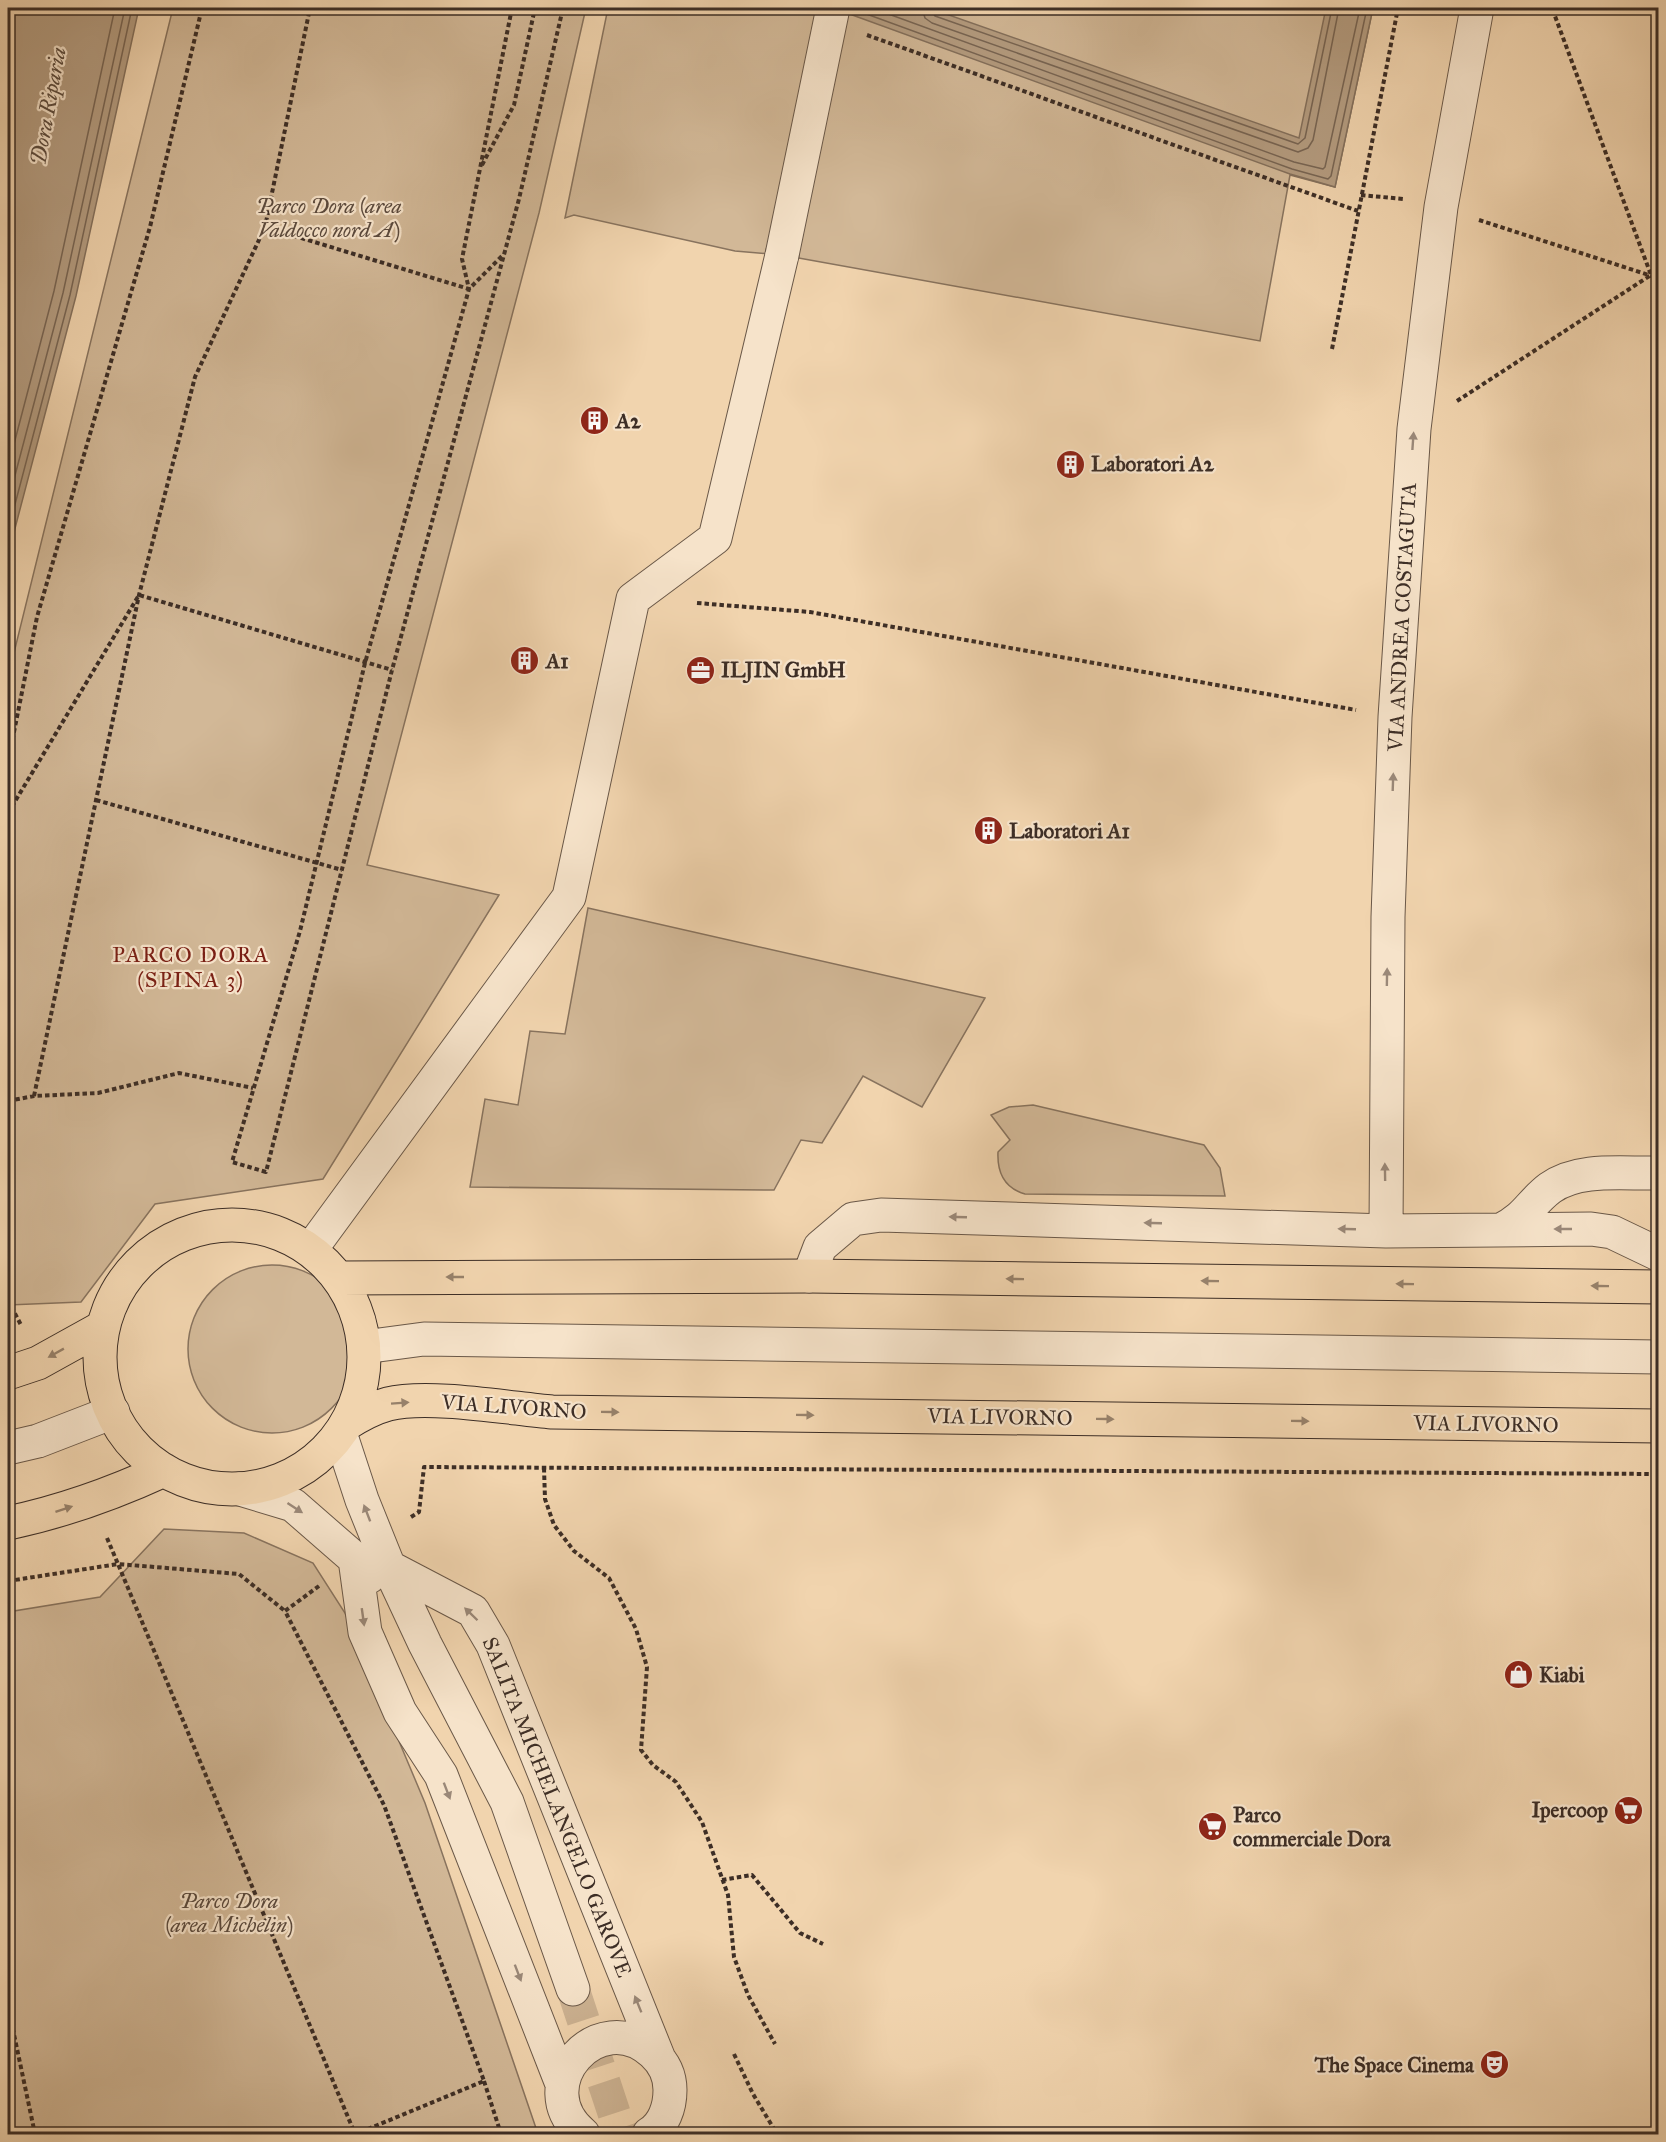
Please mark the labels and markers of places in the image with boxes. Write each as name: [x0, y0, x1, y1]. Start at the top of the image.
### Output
building icon: A2: [579, 405, 611, 437]
place label: A2: [614, 408, 641, 434]
building icon: Laboratori A2: [1054, 448, 1086, 480]
place label: Laboratori A2: [1091, 451, 1214, 477]
building icon: A1: [509, 645, 541, 677]
place label: A1: [544, 648, 568, 674]
office icon: ILJIN GmbH: [684, 654, 716, 686]
place label: ILJIN GmbH: [721, 657, 846, 684]
building icon: Laboratori A1: [972, 815, 1004, 847]
place label: Laboratori A1: [1009, 818, 1130, 844]
shop icon: Kiabi: [1502, 1659, 1534, 1691]
place label: Kiabi: [1539, 1662, 1585, 1688]
supermarket icon: Ipercoop: [1613, 1794, 1645, 1826]
place label: Ipercoop: [1531, 1797, 1608, 1823]
place label: Parco commerciale Dora: [1233, 1802, 1392, 1852]
supermarket icon: Parco commerciale Dora: [1196, 1811, 1228, 1843]
theatre icon: The Space Cinema: [1479, 2049, 1511, 2081]
place label: The Space Cinema: [1313, 2052, 1475, 2078]

